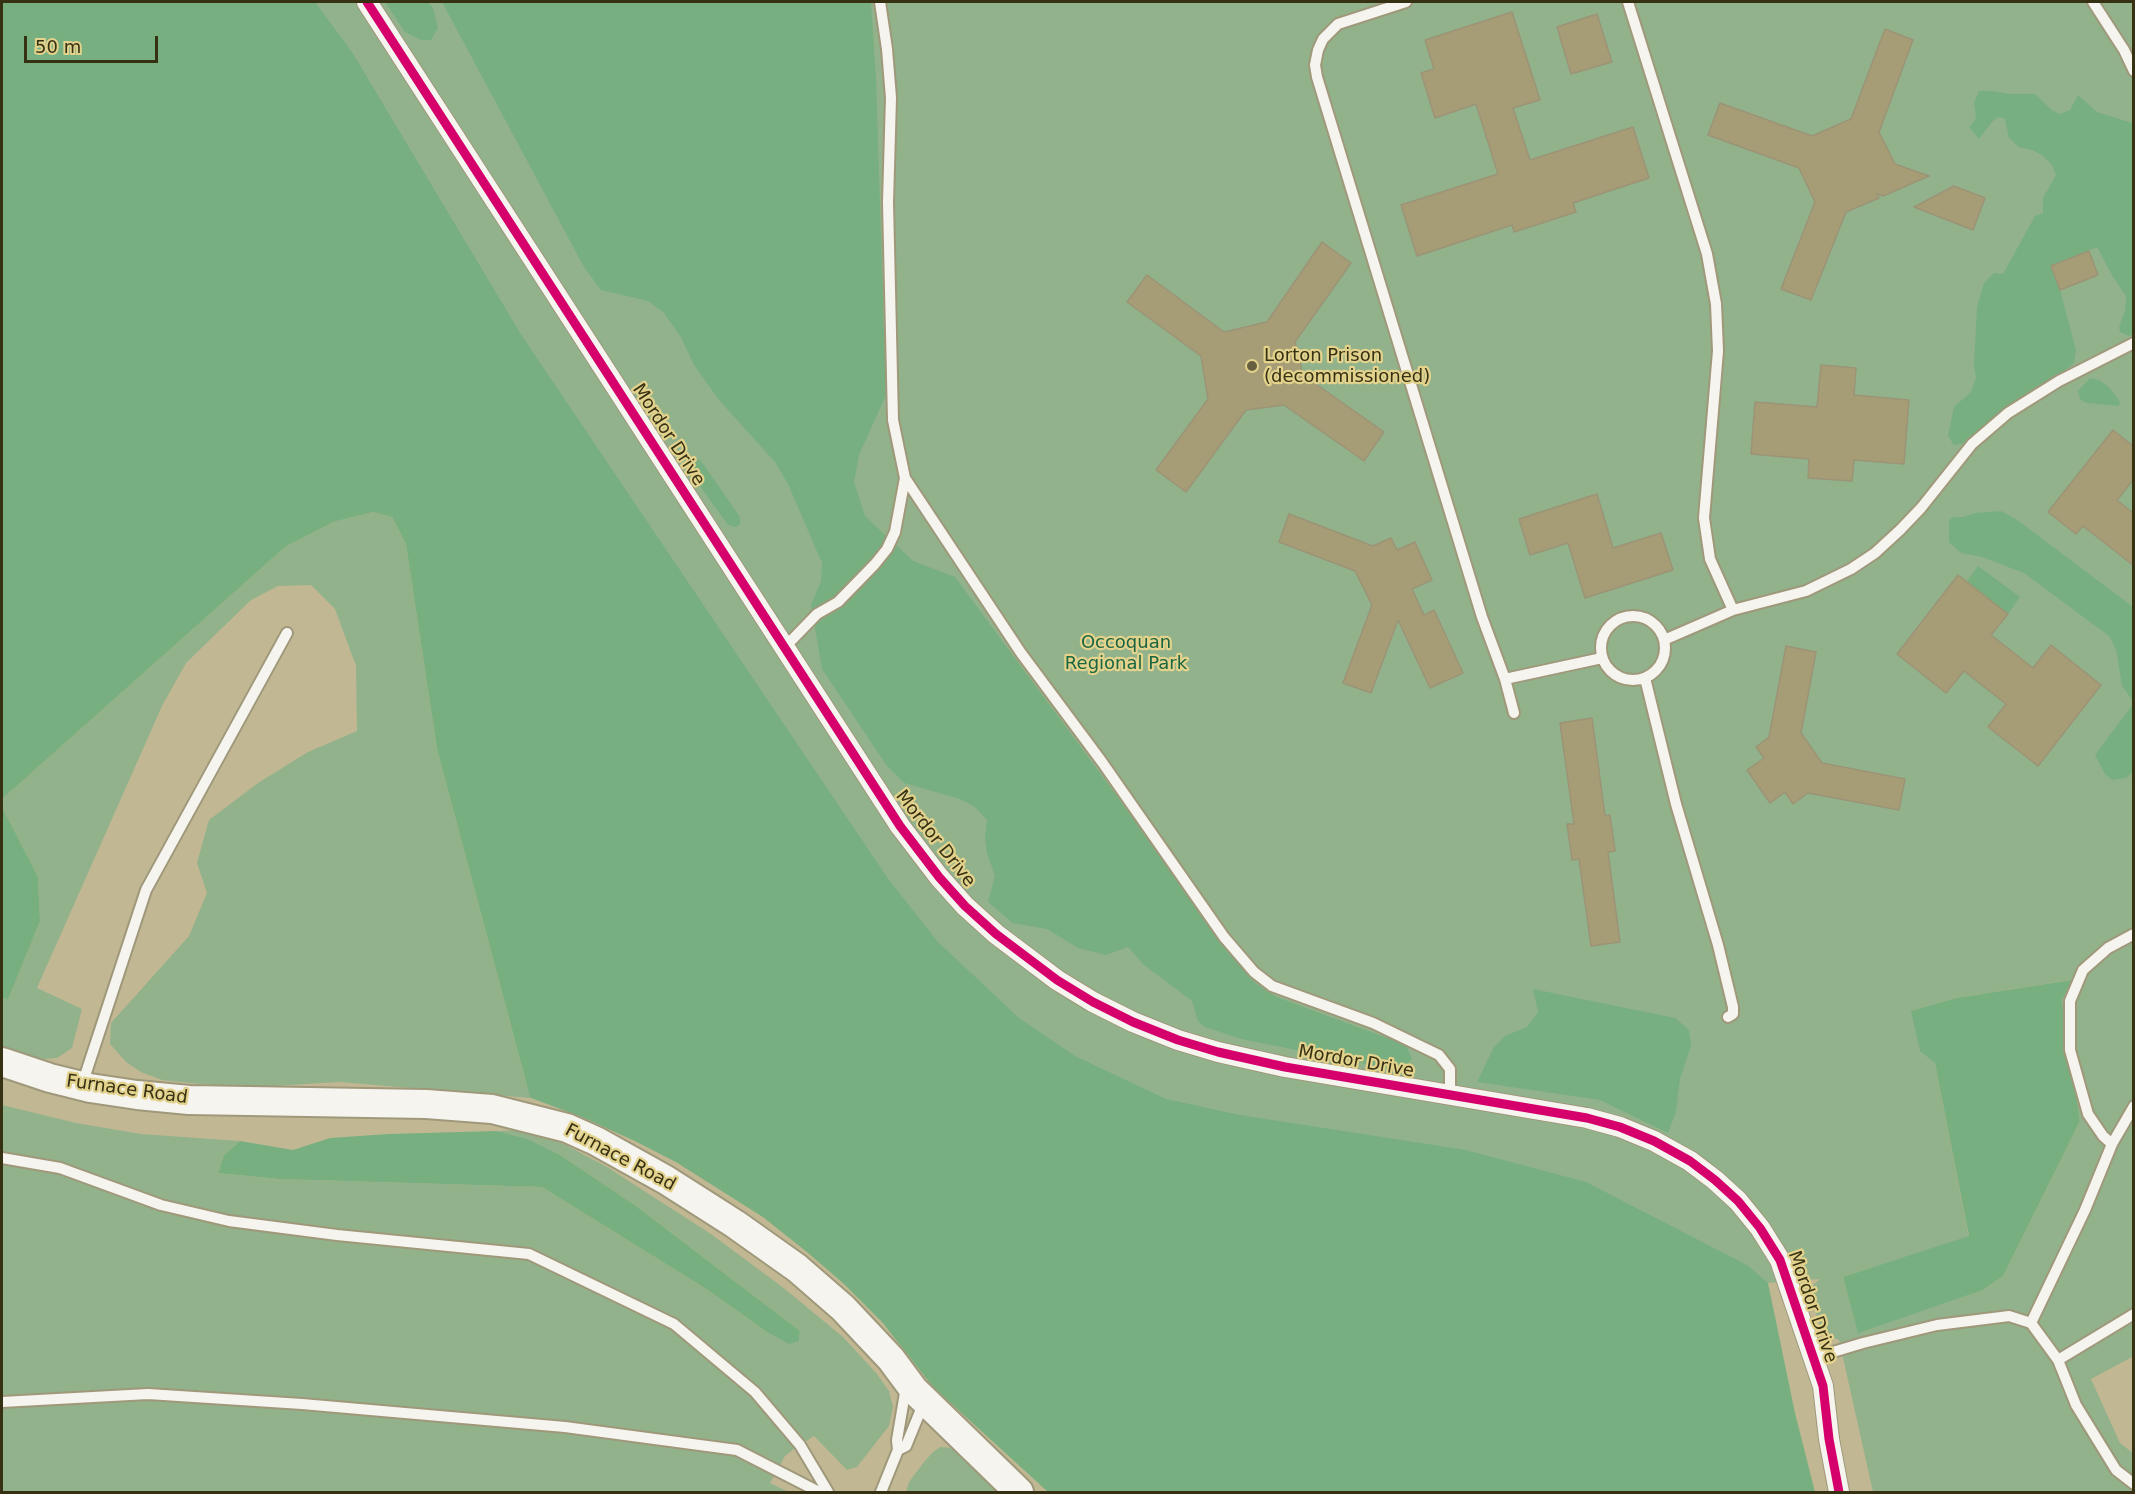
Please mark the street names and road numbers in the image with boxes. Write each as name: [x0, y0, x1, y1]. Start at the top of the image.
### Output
street label: Mordor Drive: [627, 380, 709, 490]
street label: Mordor Drive: [890, 786, 980, 892]
street label: Mordor Drive: [1296, 1041, 1416, 1083]
street label: Furnace Road: [65, 1071, 189, 1109]
street label: Furnace Road: [561, 1120, 679, 1196]
street label: Mordor Drive: [1783, 1248, 1841, 1366]

